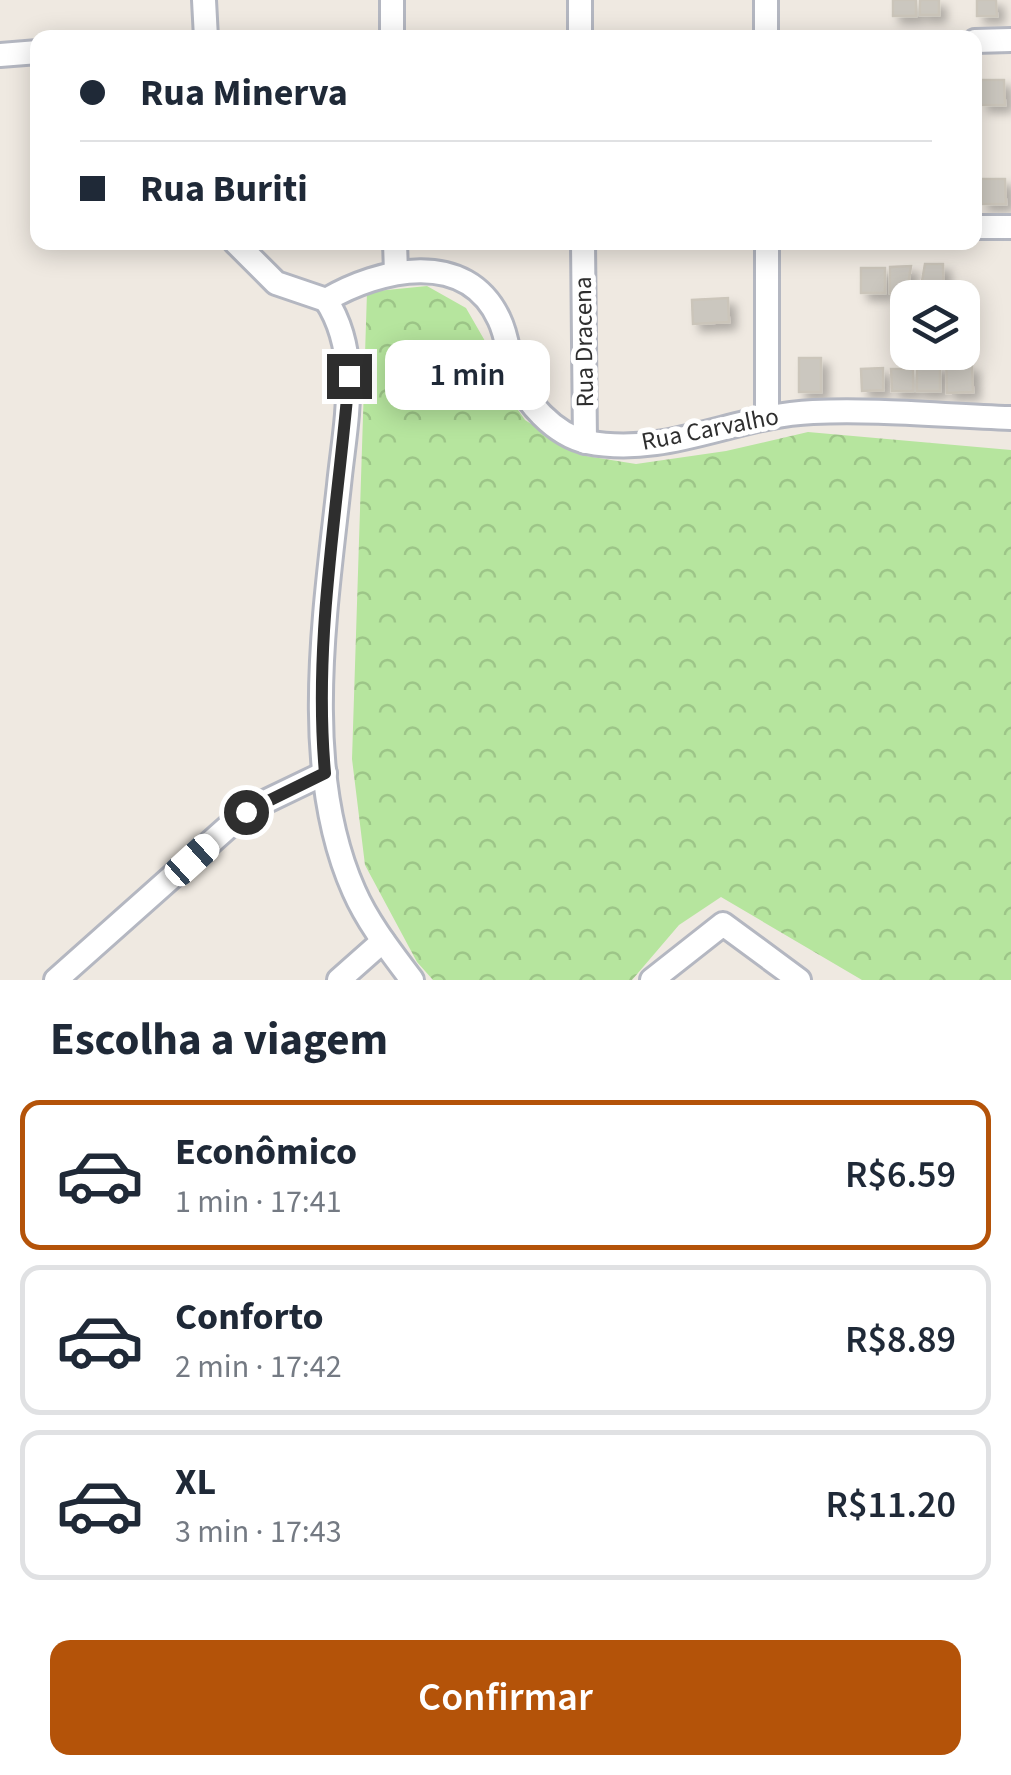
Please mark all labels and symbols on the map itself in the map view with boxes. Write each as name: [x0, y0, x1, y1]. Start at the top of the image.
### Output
street label: Rua Dracena: [565, 276, 603, 408]
callout: 1 min: [384, 341, 549, 411]
route end: [327, 354, 372, 399]
street label: Rua Carvalho: [638, 398, 782, 460]
route start: [224, 790, 269, 835]
car: [160, 829, 224, 891]

